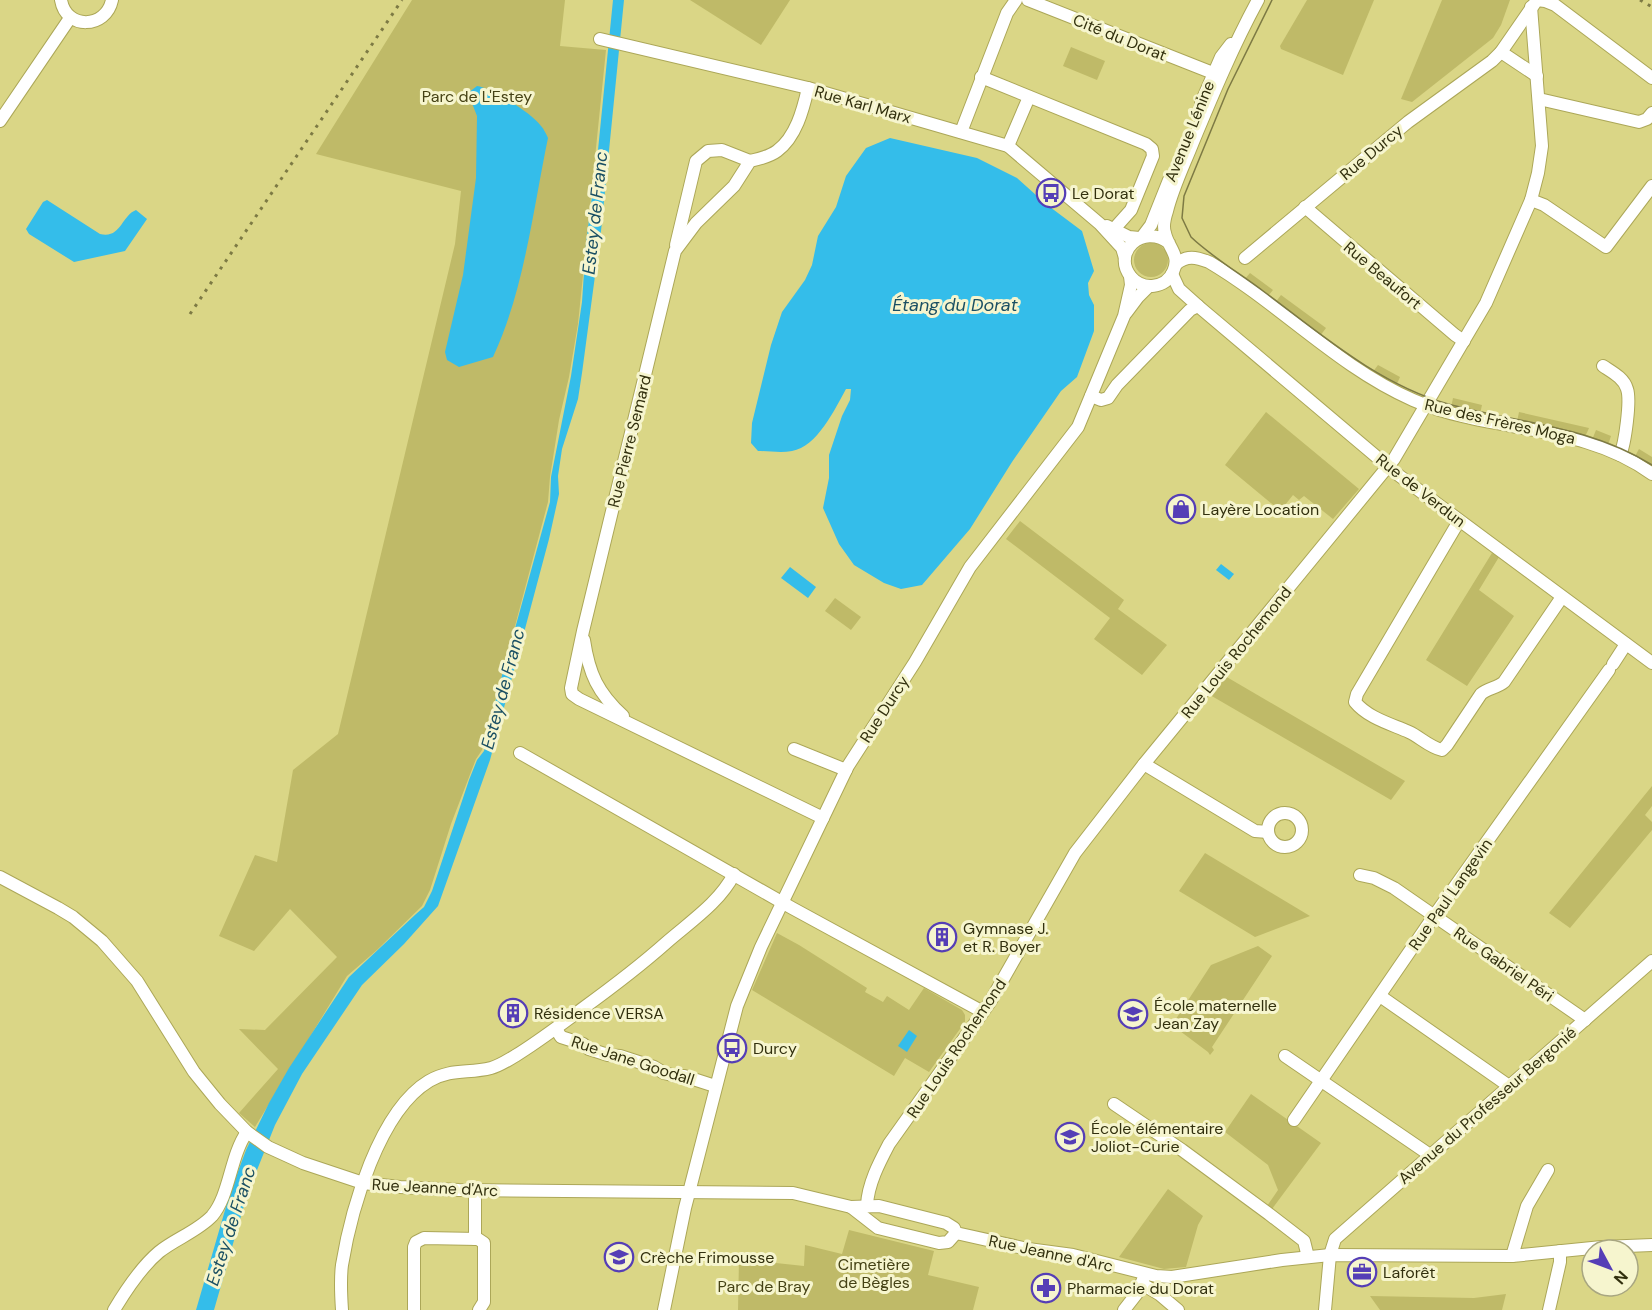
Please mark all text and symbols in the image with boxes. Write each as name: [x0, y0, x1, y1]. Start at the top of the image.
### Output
street label: Cité du Dorat: [1070, 9, 1170, 66]
street label: Avenue Lénine: [1160, 78, 1219, 185]
street label: Rue Karl Marx: [812, 81, 914, 128]
park label: Parc de L'Estey: [422, 86, 532, 107]
street label: Rue Durcy: [1336, 120, 1407, 185]
water label: Estey de Franc: [577, 150, 613, 276]
bus stop icon: Le Dorat: [1035, 177, 1067, 209]
place label: Le Dorat: [1072, 183, 1135, 204]
street label: Rue Beaufort: [1339, 237, 1426, 314]
water label: Étang du Dorat: [892, 293, 1019, 317]
street label: Rue Pierre Semard: [603, 373, 656, 510]
street label: Rue des Frères Moga: [1423, 394, 1577, 449]
street label: Rue de Verdun: [1372, 449, 1470, 532]
shop icon: Layère Location: [1165, 493, 1197, 525]
place label: Layère Location: [1202, 499, 1319, 520]
street label: Rue Louis Rochemond: [1177, 582, 1296, 723]
water label: Estey de Franc: [475, 626, 531, 752]
street label: Rue Durcy: [855, 672, 914, 747]
street label: Rue Paul Langevin: [1404, 834, 1497, 954]
place label: Gymnase J. et R. Boyer: [963, 918, 1048, 957]
building icon: Gymnase J. et R. Boyer: [926, 921, 958, 953]
street label: Rue Gabriel Péri: [1450, 922, 1558, 1007]
street label: Rue Louis Rochemond: [902, 975, 1011, 1122]
place label: École maternelle Jean Zay: [1154, 995, 1277, 1034]
building icon: Résidence VERSA: [497, 997, 529, 1029]
school or university icon: École maternelle Jean Zay: [1117, 998, 1149, 1030]
place label: Résidence VERSA: [534, 1003, 664, 1024]
street label: Avenue du Professeur Bergonié: [1394, 1022, 1581, 1189]
street label: Rue Jane Goodall: [569, 1031, 697, 1090]
bus stop icon: Durcy: [716, 1032, 748, 1064]
place label: Durcy: [753, 1038, 797, 1059]
place label: École élémentaire Joliot-Curie: [1091, 1118, 1223, 1157]
school or university icon: École élémentaire Joliot-Curie: [1054, 1121, 1086, 1153]
water label: Estey de Franc: [200, 1164, 262, 1288]
street label: Rue Jeanne d'Arc: [371, 1174, 499, 1201]
street label: Rue Jeanne d'Arc: [987, 1230, 1115, 1277]
north arrow: [1580, 1238, 1640, 1298]
school or university icon: Crèche Frimousse: [603, 1241, 635, 1273]
place label: Crèche Frimousse: [640, 1247, 774, 1268]
park label: Cimetière de Bègles: [838, 1254, 910, 1293]
office icon: Laforêt: [1346, 1256, 1378, 1288]
place label: Laforêt: [1383, 1262, 1435, 1283]
text: N: [1609, 1266, 1633, 1289]
pharmacy icon: Pharmacie du Dorat: [1030, 1272, 1062, 1304]
park label: Parc de Bray: [718, 1276, 811, 1297]
place label: Pharmacie du Dorat: [1067, 1278, 1214, 1299]

